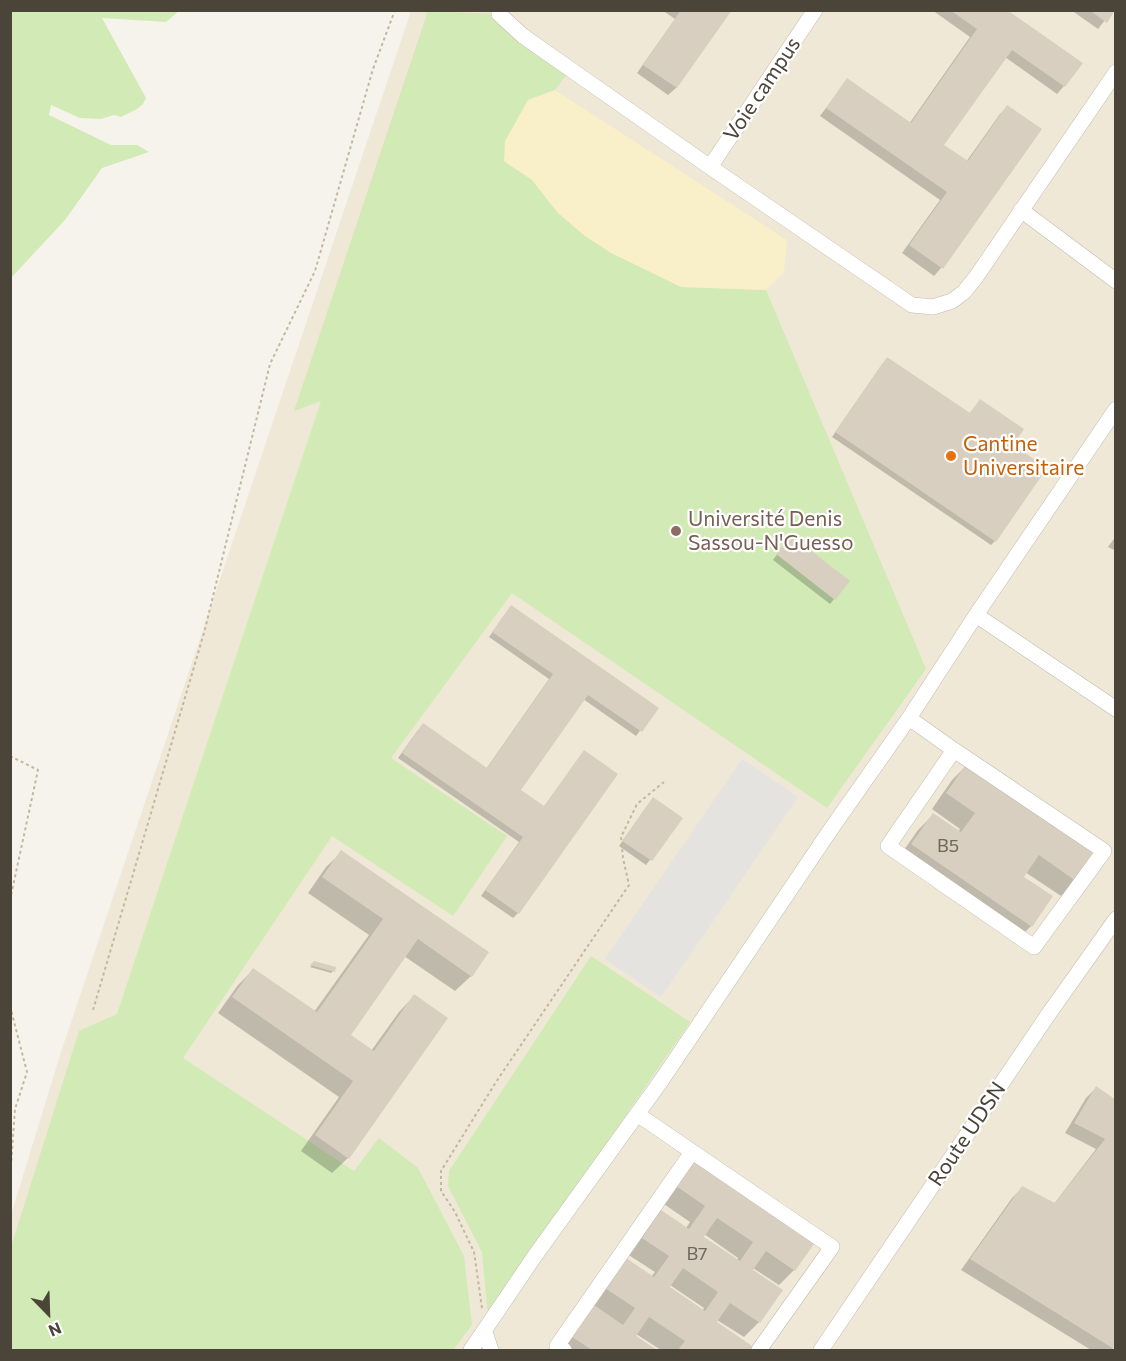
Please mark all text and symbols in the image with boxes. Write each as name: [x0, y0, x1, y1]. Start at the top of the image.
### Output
street label: Voie campus: [718, 32, 806, 146]
place label: Cantine Universitaire: [963, 431, 1084, 481]
marker: Cantine Universitaire: [944, 449, 958, 463]
place label: Université Denis Sassou-N'Guesso: [688, 506, 853, 556]
marker: Université Denis Sassou-N'Guesso: [669, 524, 683, 538]
house number: B5: [937, 835, 959, 857]
street label: Route UDSN: [923, 1077, 1011, 1191]
house number: B7: [686, 1243, 708, 1265]
north arrow: [18, 1283, 78, 1343]
text: N: [46, 1319, 64, 1341]

